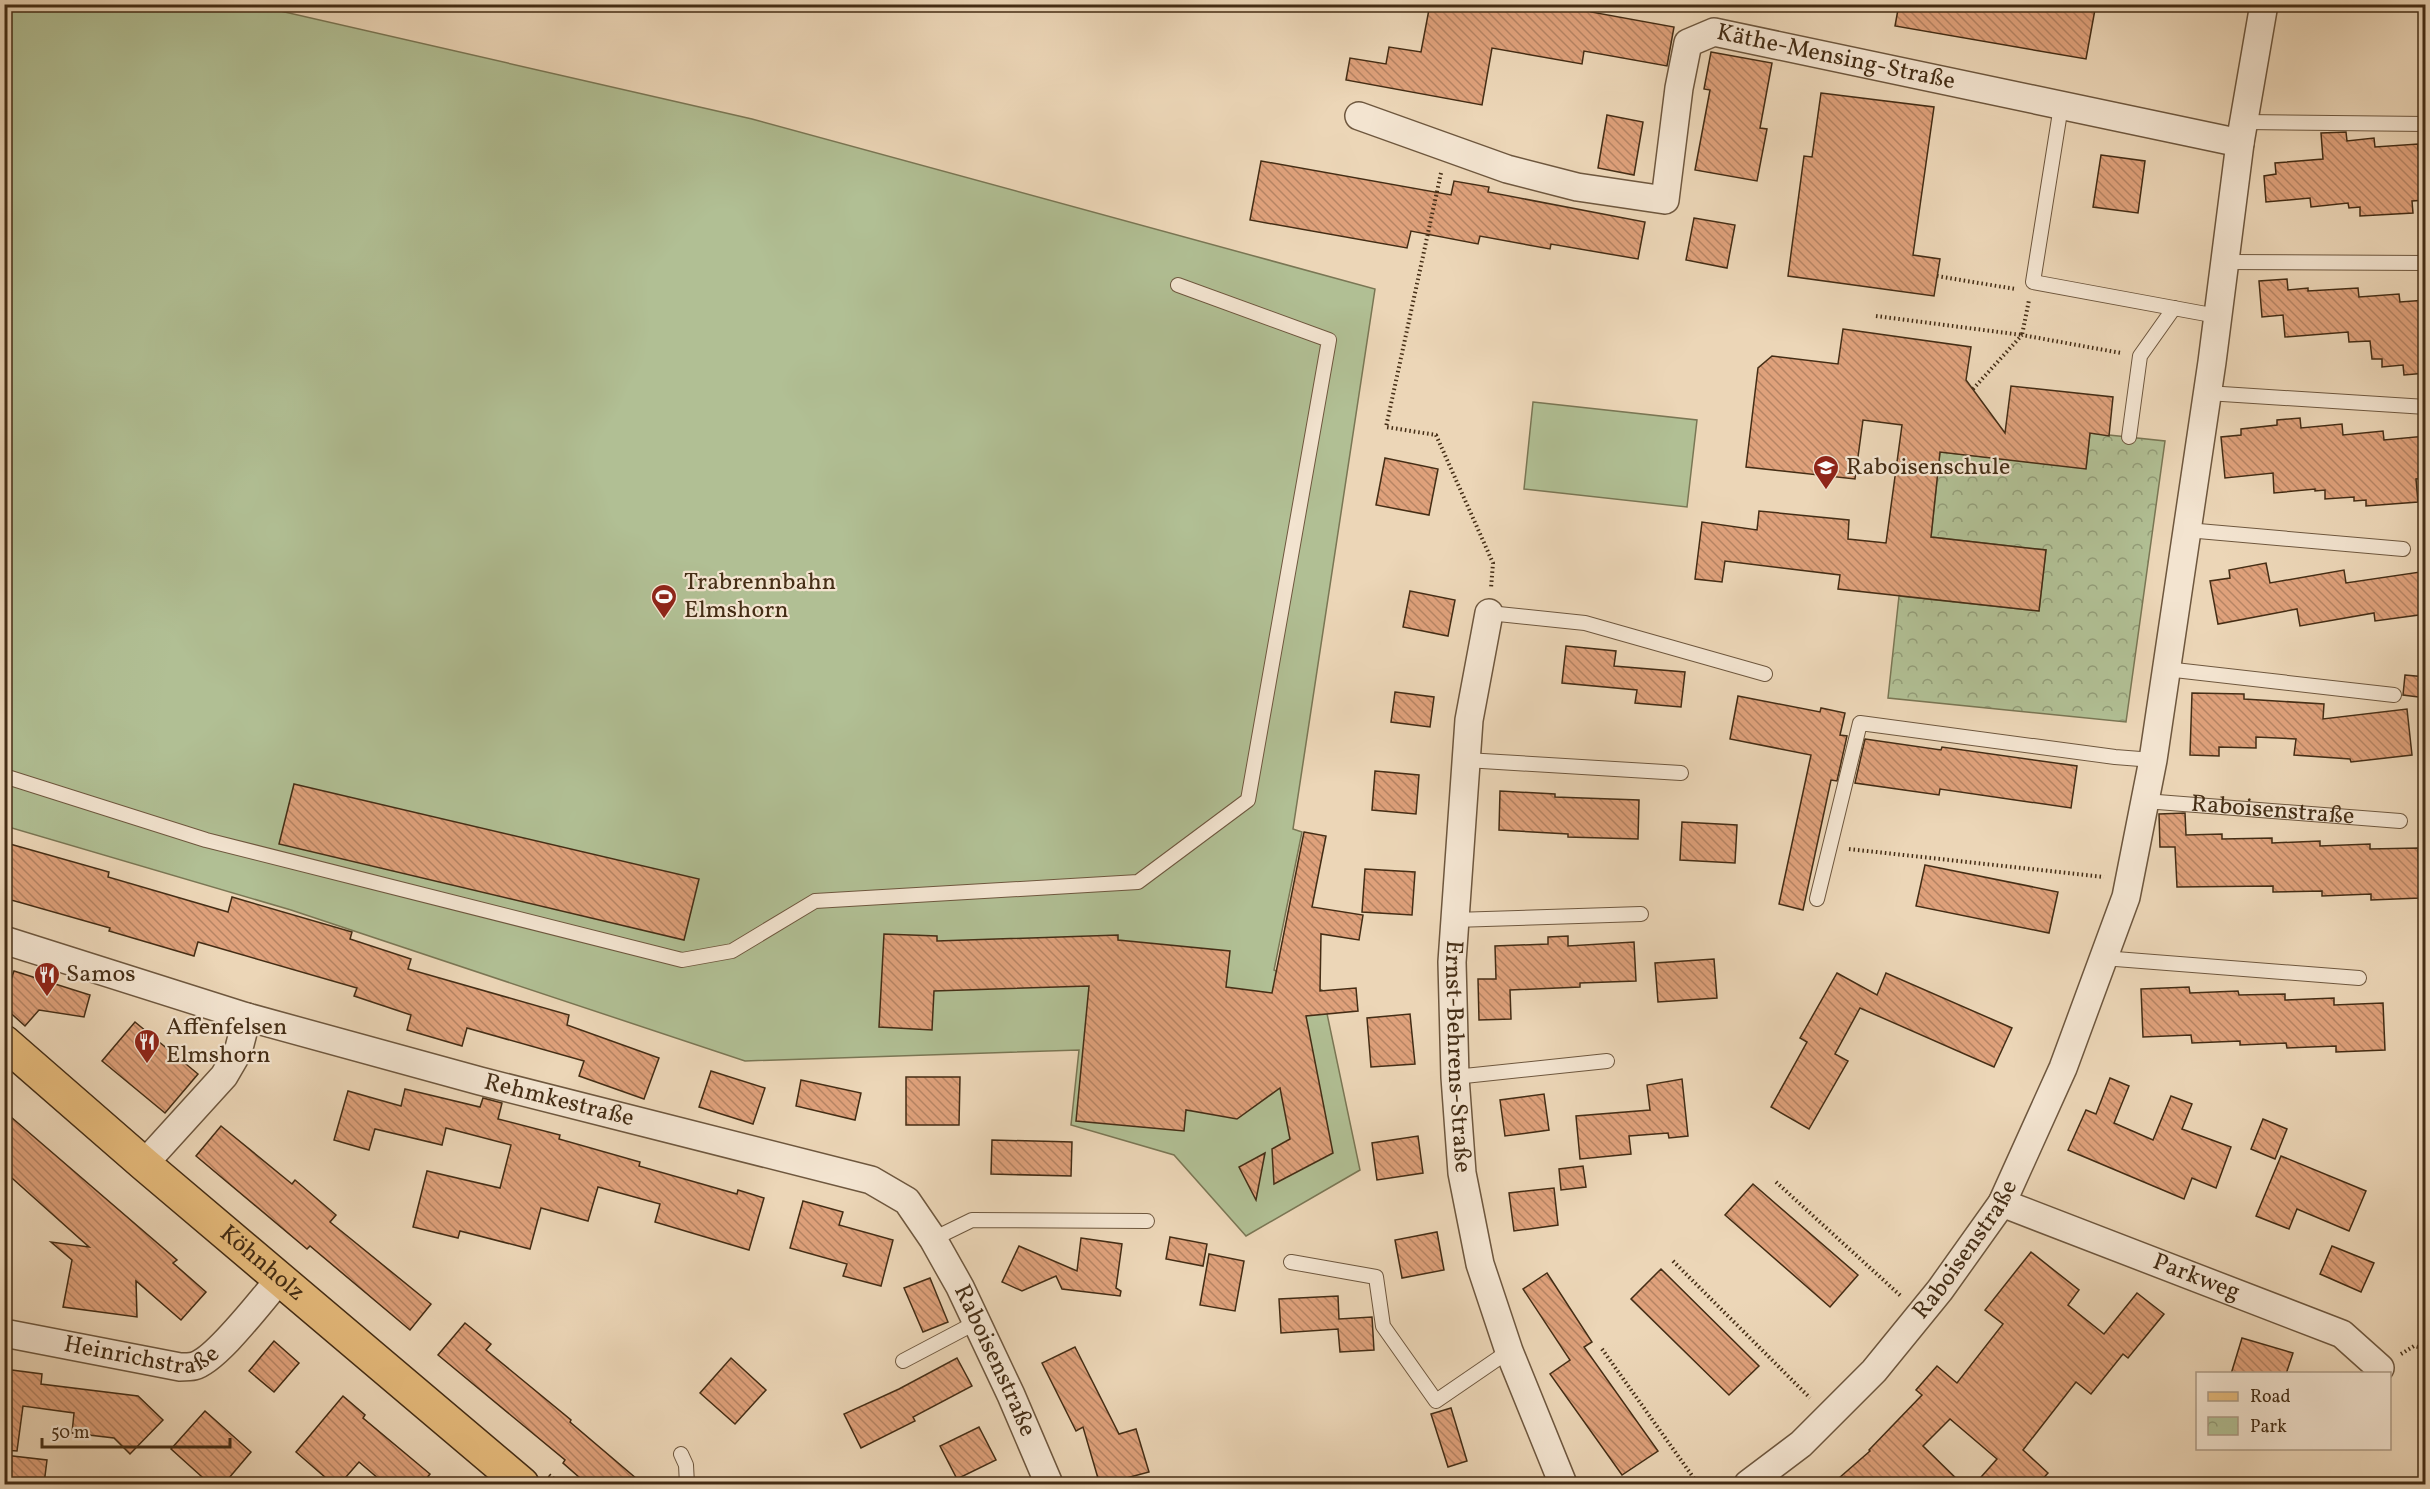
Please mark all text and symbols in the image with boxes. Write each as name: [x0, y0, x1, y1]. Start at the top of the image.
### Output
street label: Käthe-Mensing-Straße: [1714, 16, 1958, 99]
place label: Raboisenschule: [1846, 451, 2010, 485]
school or university icon: Raboisenschule: [1811, 453, 1841, 491]
place label: Trabrennbahn Elmshorn: [684, 566, 836, 628]
sports icon: Trabrennbahn Elmshorn: [649, 582, 679, 620]
street label: Raboisenstraße: [2190, 788, 2356, 834]
street label: Ernst-Behrens-Straße: [1435, 939, 1479, 1174]
place label: Samos: [66, 958, 135, 992]
restaurant icon: Samos: [32, 960, 62, 998]
place label: Affenfelsen Elmshorn: [166, 1011, 287, 1073]
restaurant icon: Affenfelsen Elmshorn: [132, 1027, 162, 1065]
street label: Rehmkestraße: [480, 1066, 638, 1136]
street label: Raboisenstraße: [1905, 1175, 2027, 1327]
street label: Köhnholz: [212, 1218, 312, 1310]
street label: Parkweg: [2147, 1246, 2245, 1310]
street label: Raboisenstraße: [944, 1279, 1044, 1442]
street label: Heinrichstraße: [61, 1328, 228, 1384]
legend: [2196, 1372, 2391, 1450]
text: Road: [2250, 1385, 2291, 1410]
scale bar: [42, 1411, 230, 1449]
text: Park: [2250, 1415, 2287, 1440]
text: 50 m: [51, 1421, 90, 1446]

